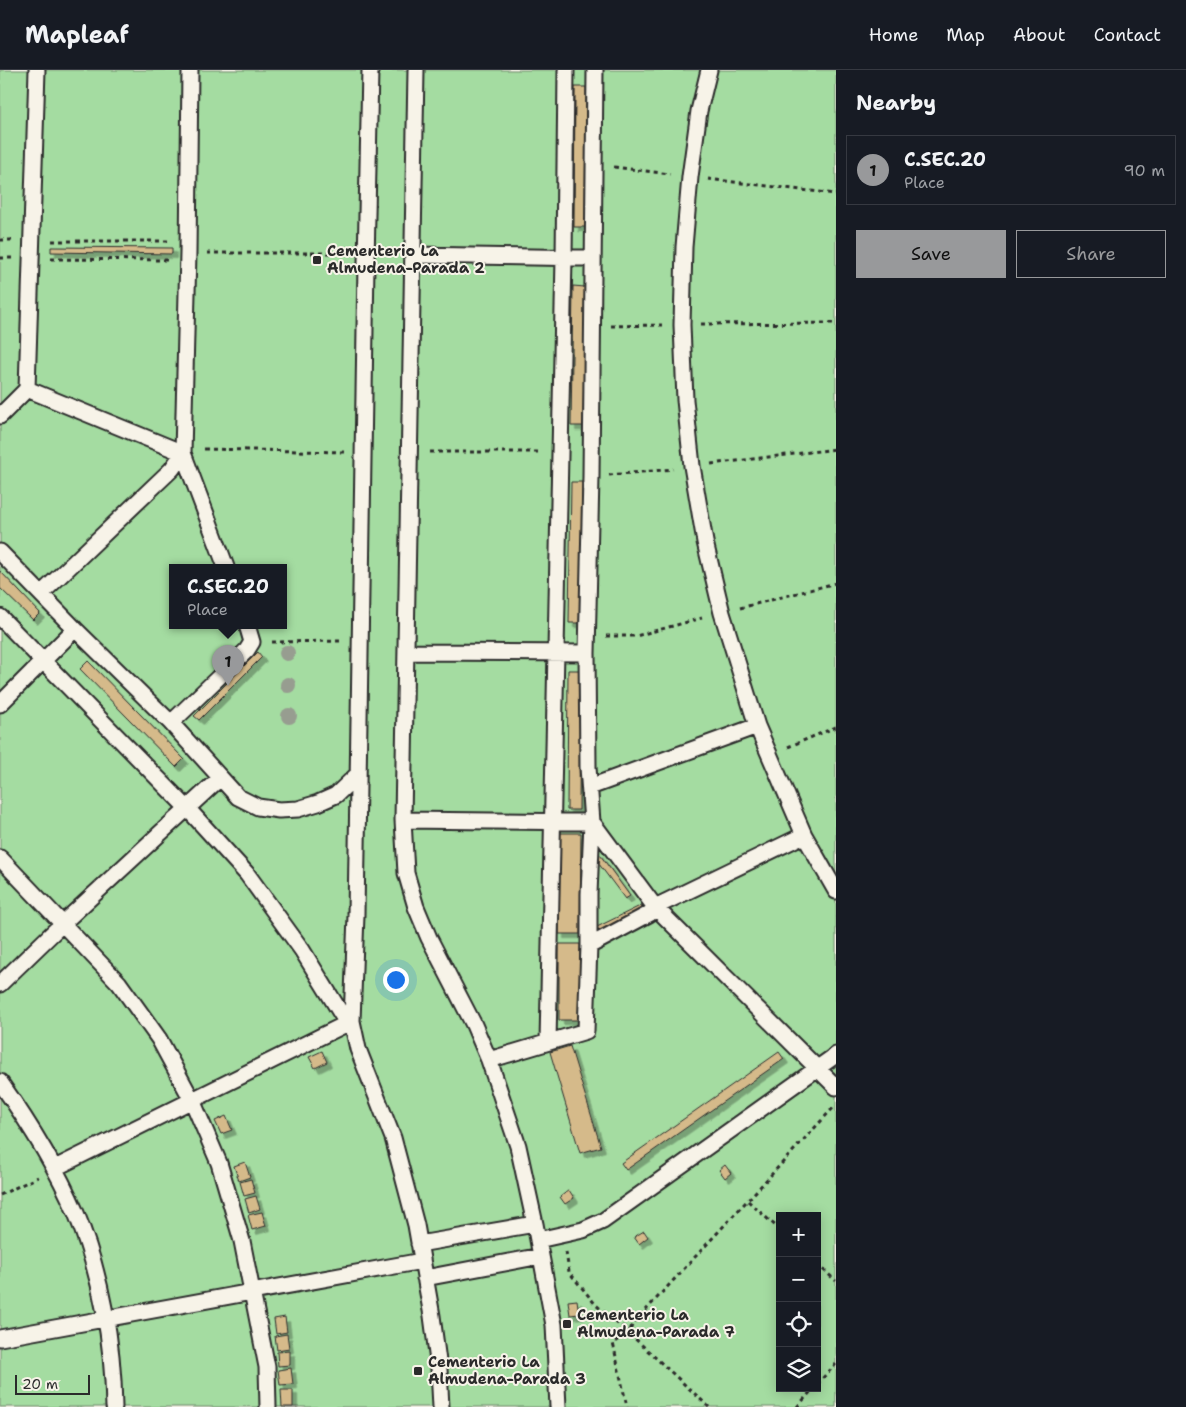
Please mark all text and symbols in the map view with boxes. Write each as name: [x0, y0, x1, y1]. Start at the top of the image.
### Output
text: Mapleaf: [25, 19, 129, 51]
text: Home: [869, 23, 918, 47]
text: Map: [946, 23, 985, 47]
text: About: [1013, 23, 1066, 47]
text: Contact: [1094, 23, 1161, 47]
text: Nearby: [856, 89, 936, 117]
text: C.SEC.20: [904, 147, 986, 172]
text: 1: [869, 160, 877, 181]
text: 90 m: [1124, 160, 1165, 181]
text: Place: [904, 172, 945, 193]
button: Save: [856, 230, 1006, 278]
button: Share: [1016, 230, 1166, 278]
place label: Cementerio La Almudena-Parada 2: [327, 241, 485, 278]
marker: Cementerio La Almudena-Parada 2: [311, 254, 323, 266]
popup: [169, 564, 287, 629]
text: C.SEC.20: [187, 574, 269, 599]
text: Place: [187, 599, 228, 620]
pin: 1: [212, 645, 244, 686]
your location: [383, 967, 409, 993]
map controls: [776, 1212, 821, 1392]
button: +: [776, 1212, 821, 1257]
button: −: [776, 1257, 821, 1302]
button: locate: [776, 1302, 821, 1347]
place label: Cementerio La Almudena-Parada 7: [577, 1305, 735, 1342]
marker: Cementerio La Almudena-Parada 7: [561, 1318, 573, 1330]
button: layers: [776, 1347, 821, 1392]
place label: Cementerio La Almudena-Parada 3: [428, 1352, 586, 1389]
marker: Cementerio La Almudena-Parada 3: [412, 1365, 424, 1377]
scale bar: [15, 1372, 90, 1395]
text: 20 m: [22, 1375, 58, 1393]

